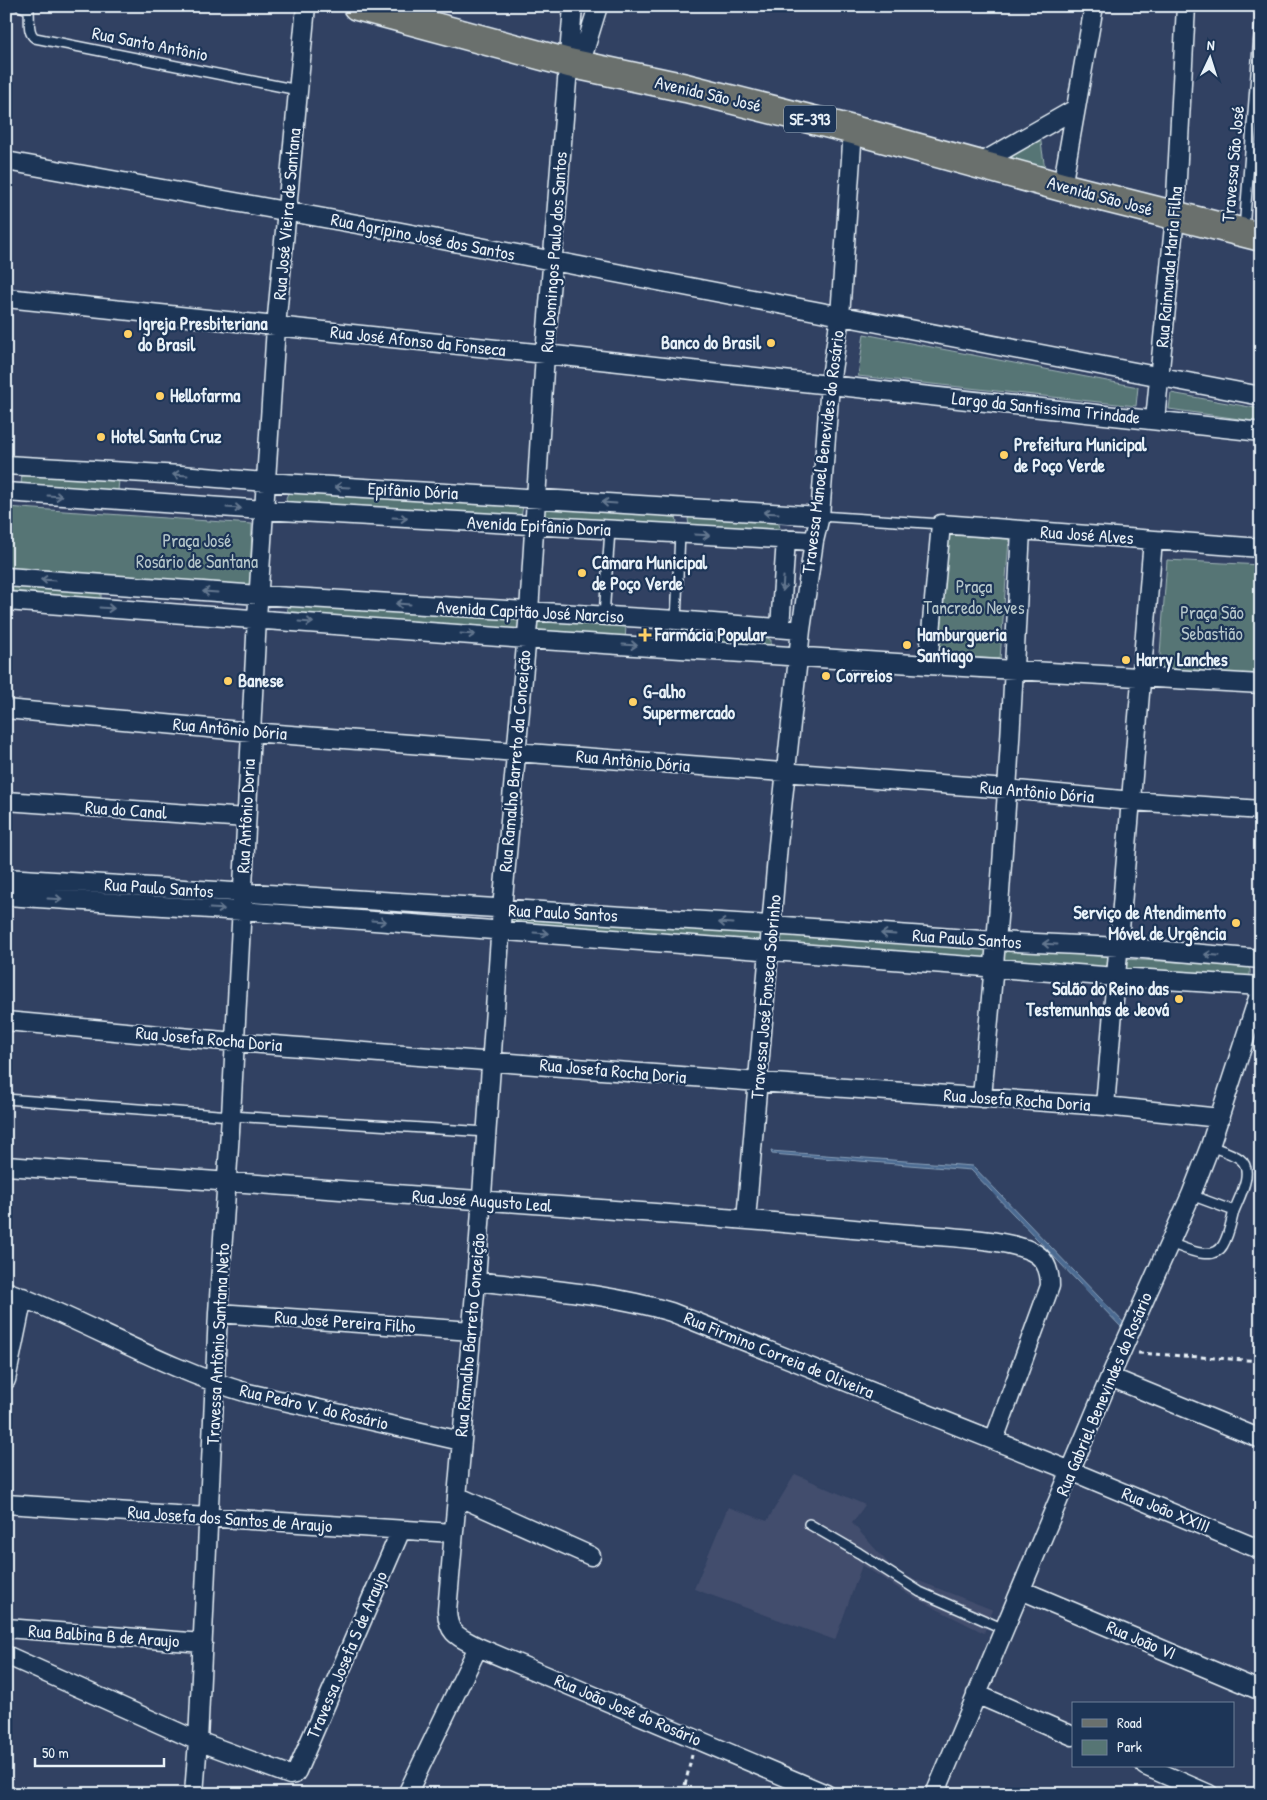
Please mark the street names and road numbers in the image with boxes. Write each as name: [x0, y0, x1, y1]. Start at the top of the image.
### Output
street label: Rua Santo Antônio: [90, 20, 210, 67]
street label: Avenida São José: [653, 69, 764, 118]
street label: Travessa São José: [1215, 105, 1250, 223]
road number: SE-393: [784, 106, 836, 132]
street label: Rua José Vieira de Santana: [267, 127, 306, 301]
street label: Rua Domingos Paulo dos Santos: [534, 151, 573, 353]
street label: Avenida São José: [1045, 169, 1156, 222]
street label: Rua Raimunda Maria Filha: [1149, 185, 1188, 349]
street label: Rua Agripino José dos Santos: [329, 206, 517, 267]
street label: Rua José Afonso da Fonseca: [329, 319, 507, 362]
street label: Travessa Manoel Benevides do Rosário: [795, 329, 850, 575]
street label: Largo da Santissima Trindade: [951, 385, 1141, 430]
street label: Epifânio Dória: [367, 476, 459, 505]
street label: Avenida Epifânio Doria: [466, 509, 612, 542]
street label: Rua José Alves: [1039, 519, 1135, 550]
street label: Avenida Capitão José Narciso: [436, 594, 624, 629]
street label: Rua Ramalho Barreto da Conceição: [492, 649, 537, 873]
street label: Rua Antônio Dória: [172, 711, 288, 746]
street label: Rua Antônio Dória: [575, 743, 691, 778]
street label: Rua Antônio Doria: [230, 758, 261, 874]
street label: Rua Antônio Dória: [979, 774, 1095, 809]
street label: Rua do Canal: [84, 794, 168, 825]
street label: Rua Paulo Santos: [104, 871, 215, 904]
street label: Travessa José Fonseca Sobrinho: [744, 894, 787, 1100]
street label: Rua Paulo Santos: [508, 897, 618, 928]
street label: Rua Paulo Santos: [912, 922, 1023, 955]
street label: Rua Josefa Rocha Doria: [135, 1020, 283, 1057]
street label: Rua Josefa Rocha Doria: [539, 1052, 687, 1089]
street label: Rua Josefa Rocha Doria: [943, 1082, 1091, 1117]
street label: Rua José Augusto Leal: [411, 1183, 553, 1218]
street label: Rua Ramalho Barreto Conceição: [448, 1232, 491, 1438]
street label: Travessa Antônio Santana Neto: [200, 1242, 235, 1445]
street label: Rua Gabriel Benevindes do Rosário: [1049, 1288, 1158, 1499]
street label: Rua José Pereira Filho: [274, 1304, 416, 1339]
street label: Rua Firmino Correia de Oliveira: [680, 1305, 878, 1404]
street label: Rua Pedro V. do Rosário: [237, 1377, 391, 1436]
street label: Rua João XXIII: [1118, 1480, 1214, 1539]
street label: Rua Josefa dos Santos de Araujo: [127, 1499, 333, 1538]
street label: Travessa Josefa S de Araujo: [300, 1567, 393, 1742]
street label: Rua João VI: [1103, 1614, 1180, 1665]
street label: Rua Balbina B de Araujo: [28, 1618, 180, 1653]
street label: Rua João José do Rosário: [551, 1667, 705, 1752]

